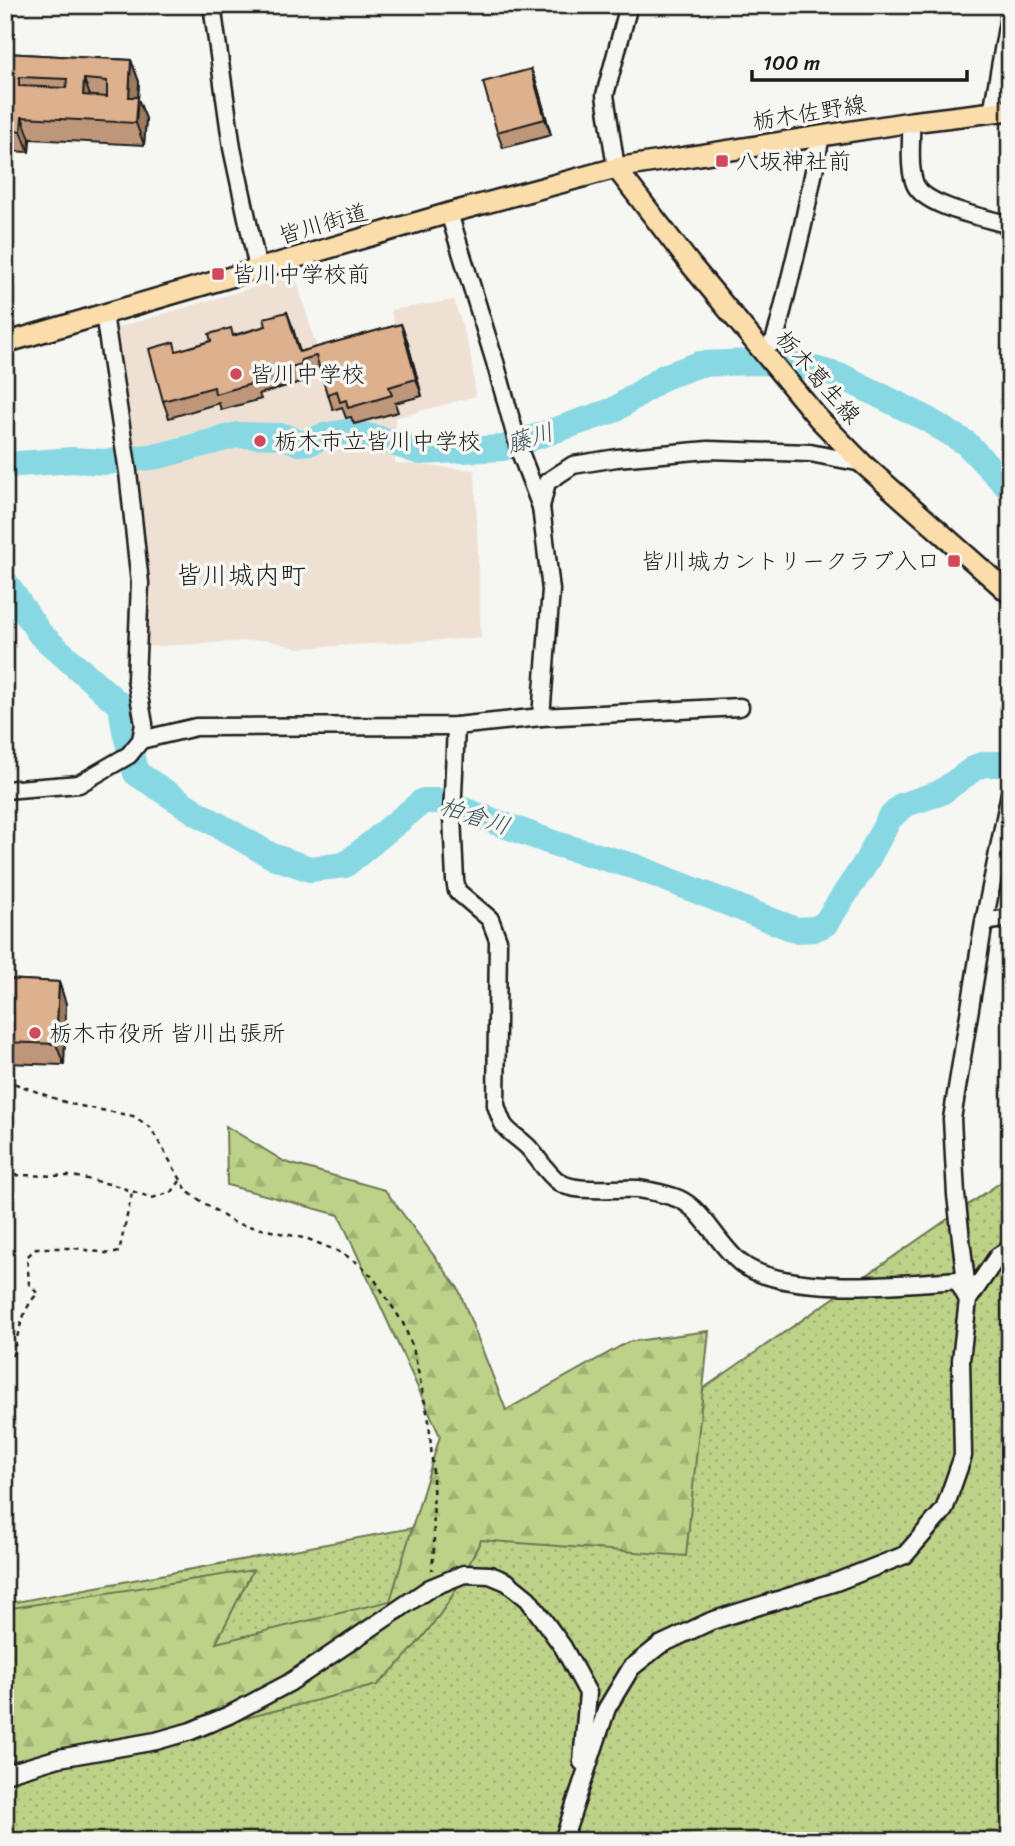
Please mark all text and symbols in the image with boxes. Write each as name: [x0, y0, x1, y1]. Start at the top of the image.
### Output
scale bar: [752, 38, 968, 82]
text: 100 m: [763, 44, 820, 82]
street label: 栃木佐野線: [749, 84, 869, 142]
place label: 八坂神社前: [736, 141, 851, 182]
marker: 八坂神社前: [714, 153, 730, 169]
street label: 皆川街道: [273, 192, 373, 256]
place label: 皆川中学校前: [232, 254, 370, 295]
marker: 皆川中学校前: [210, 266, 226, 282]
street label: 栃木葛生線: [765, 320, 871, 434]
place label: 皆川中学校: [250, 354, 365, 395]
marker: 皆川中学校: [228, 366, 244, 382]
water label: 藤川: [501, 411, 559, 465]
place label: 栃木市立皆川中学校: [274, 421, 481, 462]
marker: 栃木市立皆川中学校: [252, 433, 268, 449]
place label: 皆川城カントリークラブ入口: [641, 541, 940, 582]
district label: 皆川城内町: [176, 552, 306, 598]
marker: 皆川城カントリークラブ入口: [946, 553, 962, 569]
water label: 柏倉川: [434, 785, 516, 847]
place label: 栃木市役所 皆川出張所: [49, 1013, 285, 1054]
marker: 栃木市役所 皆川出張所: [27, 1025, 43, 1041]

